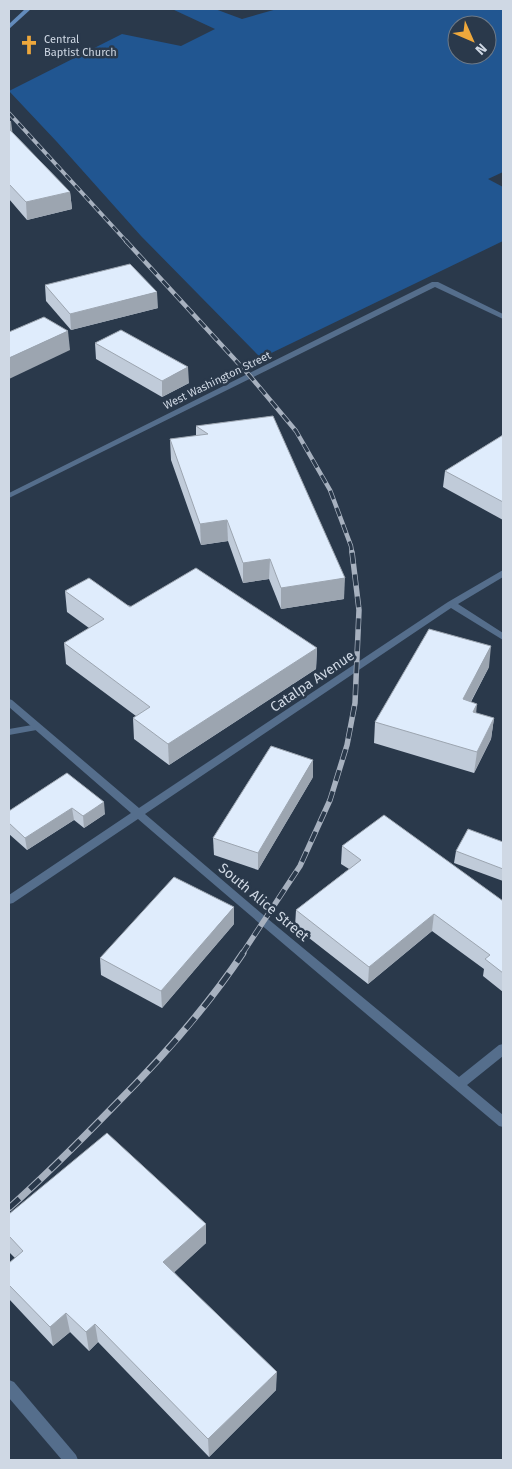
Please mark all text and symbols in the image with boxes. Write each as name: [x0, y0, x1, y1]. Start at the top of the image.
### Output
north arrow: [447, 15, 497, 65]
place label: Central Baptist Church: [44, 33, 117, 59]
church icon: Central Baptist Church: [18, 34, 40, 56]
text: N: [472, 40, 490, 58]
street label: West Washington Street: [161, 349, 273, 412]
street label: Catalpa Avenue: [267, 647, 358, 716]
street label: South Alice Street: [215, 860, 313, 946]

